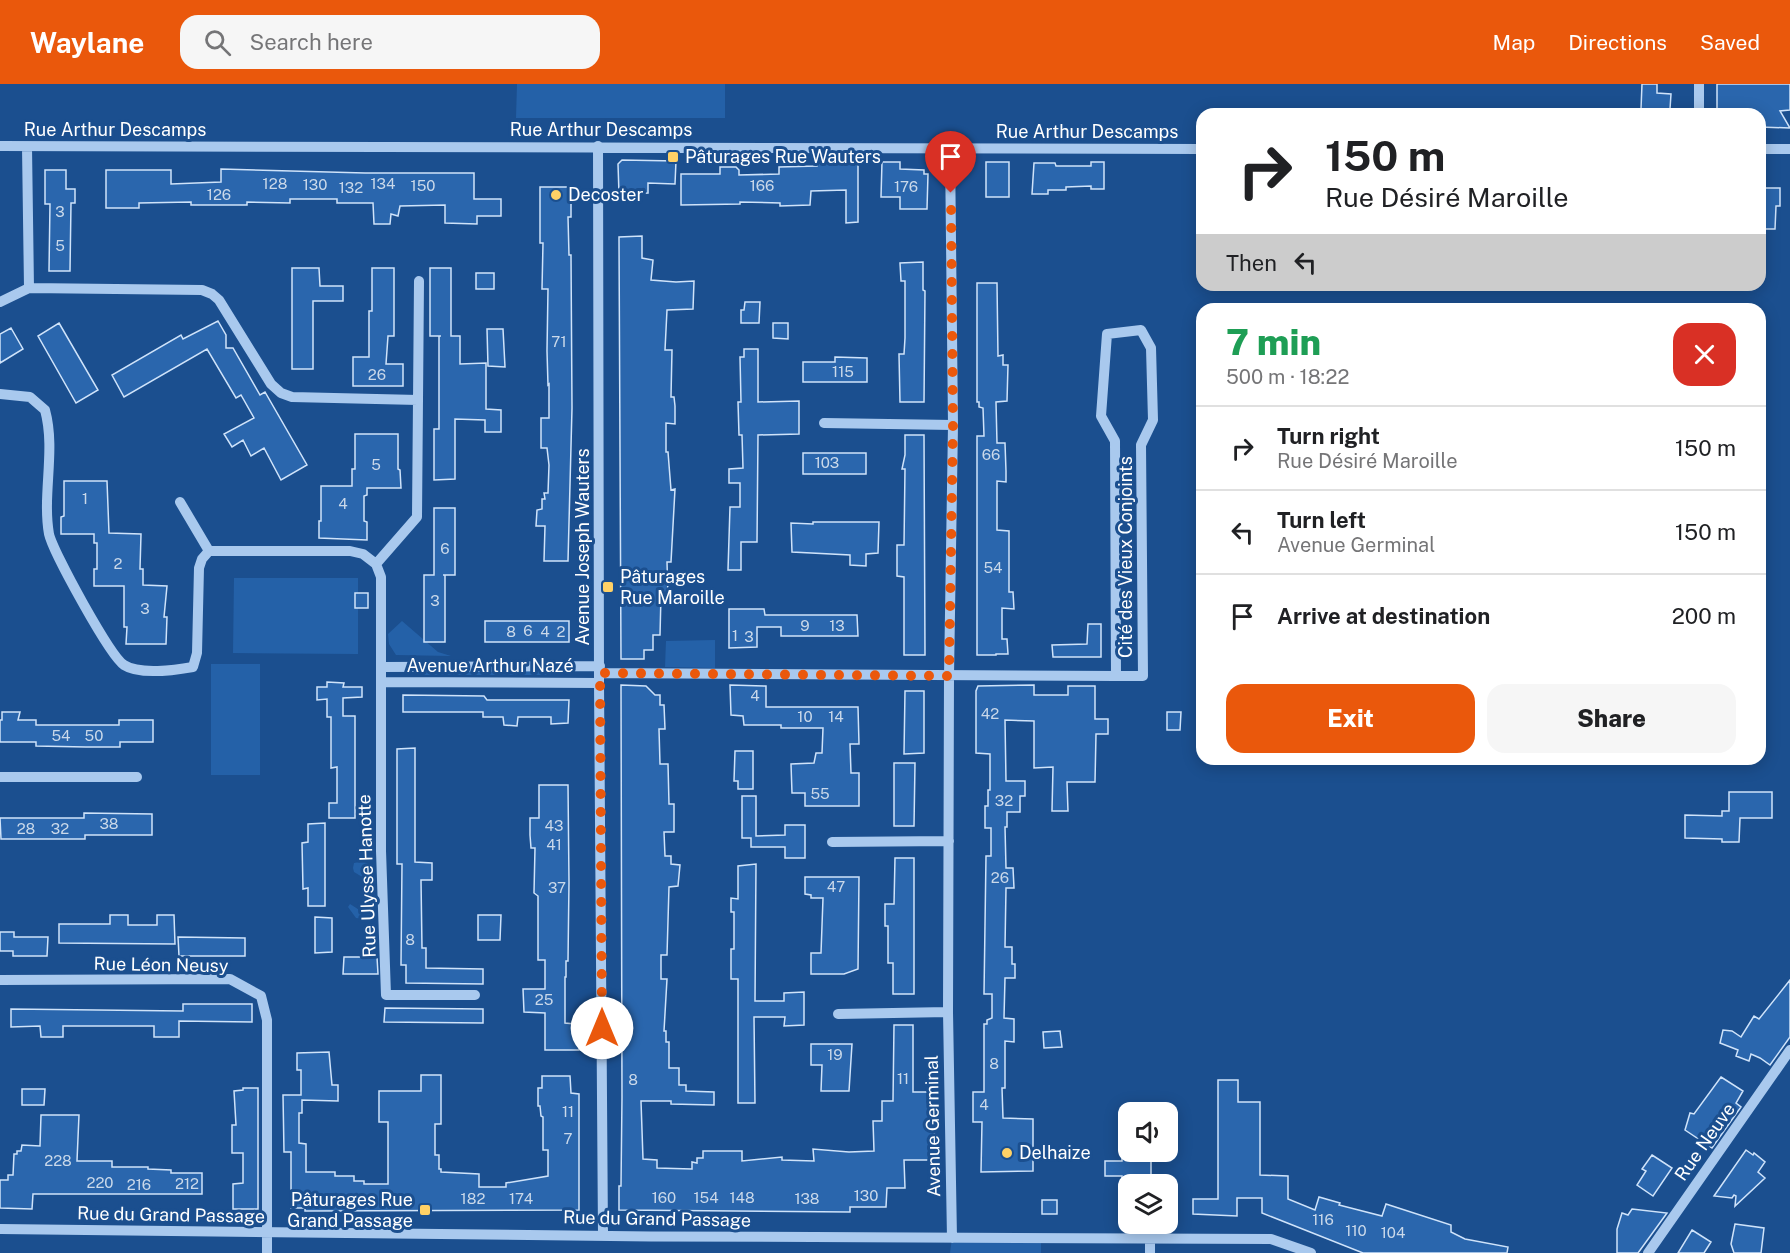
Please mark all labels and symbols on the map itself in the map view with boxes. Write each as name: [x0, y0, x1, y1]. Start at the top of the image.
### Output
street label: Rue Arthur Descamps: [24, 119, 206, 140]
street label: Rue Arthur Descamps: [510, 119, 692, 140]
street label: Rue Arthur Descamps: [996, 121, 1178, 142]
pin: [925, 131, 976, 193]
place label: Pâturages Rue Wauters: [685, 146, 881, 167]
marker: Pâturages Rue Wauters: [666, 150, 680, 164]
house number: 128: [263, 175, 287, 192]
house number: 134: [371, 175, 395, 192]
house number: 130: [303, 176, 327, 193]
house number: 150: [411, 177, 435, 194]
house number: 166: [750, 177, 774, 194]
house number: 176: [894, 178, 918, 195]
house number: 132: [339, 179, 363, 196]
place label: Decoster: [568, 184, 643, 205]
house number: 126: [207, 186, 231, 203]
marker: Decoster: [549, 188, 563, 202]
house number: 3: [55, 203, 65, 220]
house number: 5: [55, 237, 65, 254]
house number: 71: [551, 333, 567, 350]
house number: 115: [832, 363, 854, 380]
house number: 26: [368, 366, 386, 383]
house number: 66: [982, 446, 1000, 463]
street label: Avenue Joseph Wauters: [572, 448, 593, 646]
house number: 103: [815, 454, 839, 471]
house number: 5: [371, 456, 381, 473]
street label: Cité des Vieux Conjoints: [1115, 456, 1136, 658]
house number: 1: [82, 490, 88, 507]
house number: 4: [338, 495, 348, 512]
house number: 6: [440, 540, 450, 557]
house number: 2: [114, 555, 123, 572]
house number: 54: [983, 559, 1003, 576]
place label: Pâturages Rue Maroille: [620, 566, 725, 608]
marker: Pâturages Rue Maroille: [601, 580, 615, 594]
house number: 3: [430, 592, 440, 609]
house number: 3: [140, 600, 150, 617]
house number: 9: [800, 617, 810, 634]
house number: 13: [829, 617, 845, 634]
house number: 6: [523, 622, 533, 639]
house number: 8: [506, 623, 516, 640]
house number: 4: [540, 623, 550, 640]
house number: 2: [557, 623, 566, 640]
house number: 1: [732, 627, 738, 644]
house number: 3: [744, 628, 754, 645]
street label: Avenue Arthur Nazé: [406, 655, 574, 676]
house number: 4: [750, 687, 760, 704]
house number: 42: [981, 705, 999, 722]
house number: 10: [797, 708, 813, 725]
house number: 14: [828, 708, 844, 725]
house number: 54: [51, 727, 71, 744]
house number: 50: [85, 727, 103, 744]
house number: 55: [810, 785, 830, 802]
house number: 32: [995, 792, 1013, 809]
street label: Rue Ulysse Hanotte: [353, 794, 380, 958]
house number: 38: [99, 815, 119, 832]
house number: 43: [545, 817, 563, 834]
house number: 28: [17, 820, 35, 837]
house number: 32: [51, 820, 69, 837]
house number: 41: [546, 836, 562, 853]
house number: 26: [991, 869, 1009, 886]
house number: 47: [827, 878, 845, 895]
house number: 37: [548, 879, 566, 896]
house number: 8: [405, 931, 415, 948]
street label: Rue Léon Neusy: [93, 953, 229, 976]
house number: 25: [535, 991, 553, 1008]
position arrow: [570, 996, 634, 1060]
house number: 19: [827, 1046, 843, 1063]
street label: Avenue Germinal: [921, 1055, 944, 1197]
house number: 8: [989, 1055, 999, 1072]
house number: 11: [897, 1070, 909, 1087]
house number: 8: [628, 1071, 638, 1088]
house number: 4: [979, 1096, 989, 1113]
street label: Rue Neuve: [1670, 1099, 1739, 1185]
house number: 11: [562, 1103, 574, 1120]
house number: 7: [563, 1130, 573, 1147]
place label: Delhaize: [1019, 1142, 1091, 1163]
marker: Delhaize: [1000, 1146, 1014, 1160]
house number: 228: [44, 1152, 72, 1169]
house number: 220: [86, 1174, 114, 1191]
house number: 212: [175, 1175, 199, 1192]
house number: 216: [127, 1176, 151, 1193]
house number: 130: [854, 1187, 878, 1204]
place label: Pâturages Rue Grand Passage: [287, 1189, 413, 1231]
house number: 160: [652, 1189, 676, 1206]
house number: 154: [693, 1189, 719, 1206]
house number: 148: [729, 1189, 755, 1206]
house number: 182: [461, 1190, 485, 1207]
house number: 174: [509, 1190, 533, 1207]
house number: 138: [794, 1190, 820, 1207]
street label: Rue du Grand Passage: [77, 1202, 265, 1227]
marker: Pâturages Rue Grand Passage: [418, 1203, 432, 1217]
street label: Rue du Grand Passage: [563, 1206, 751, 1231]
house number: 116: [1312, 1211, 1334, 1228]
house number: 110: [1345, 1222, 1367, 1239]
house number: 104: [1381, 1224, 1405, 1241]

